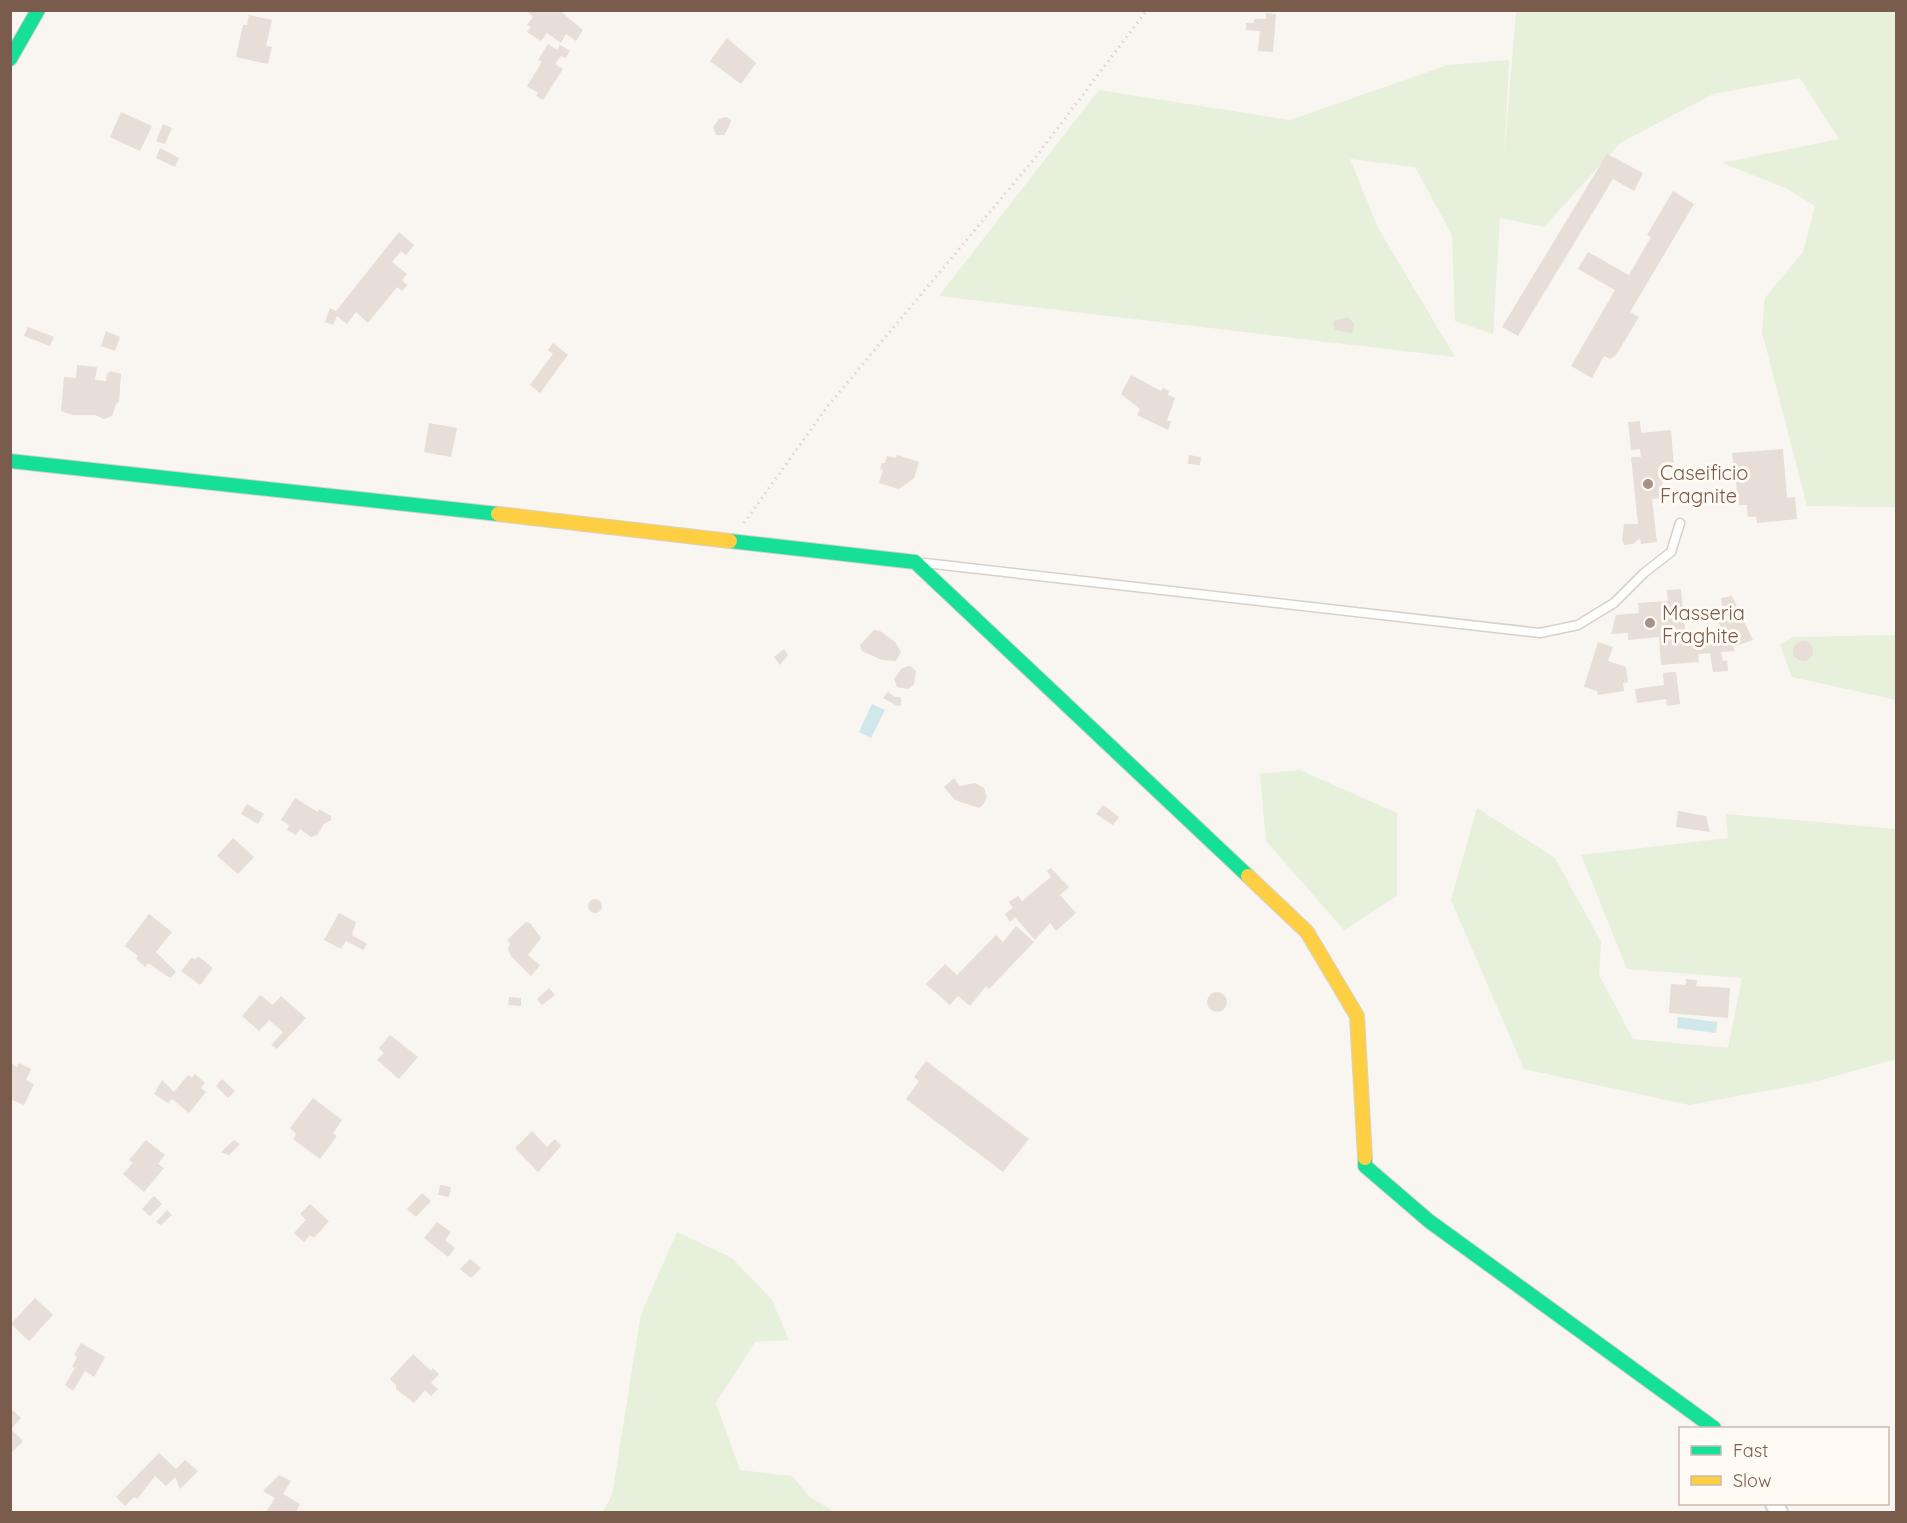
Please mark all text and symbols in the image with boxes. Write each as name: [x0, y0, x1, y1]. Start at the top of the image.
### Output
place label: Caseificio Fragnite: [1660, 460, 1748, 508]
marker: Caseificio Fragnite: [1641, 477, 1655, 491]
place label: Masseria Fraghite: [1662, 600, 1745, 648]
marker: Masseria Fraghite: [1643, 616, 1657, 630]
legend: [1679, 1427, 1889, 1505]
text: Fast: [1733, 1439, 1768, 1462]
text: Slow: [1733, 1469, 1771, 1492]

